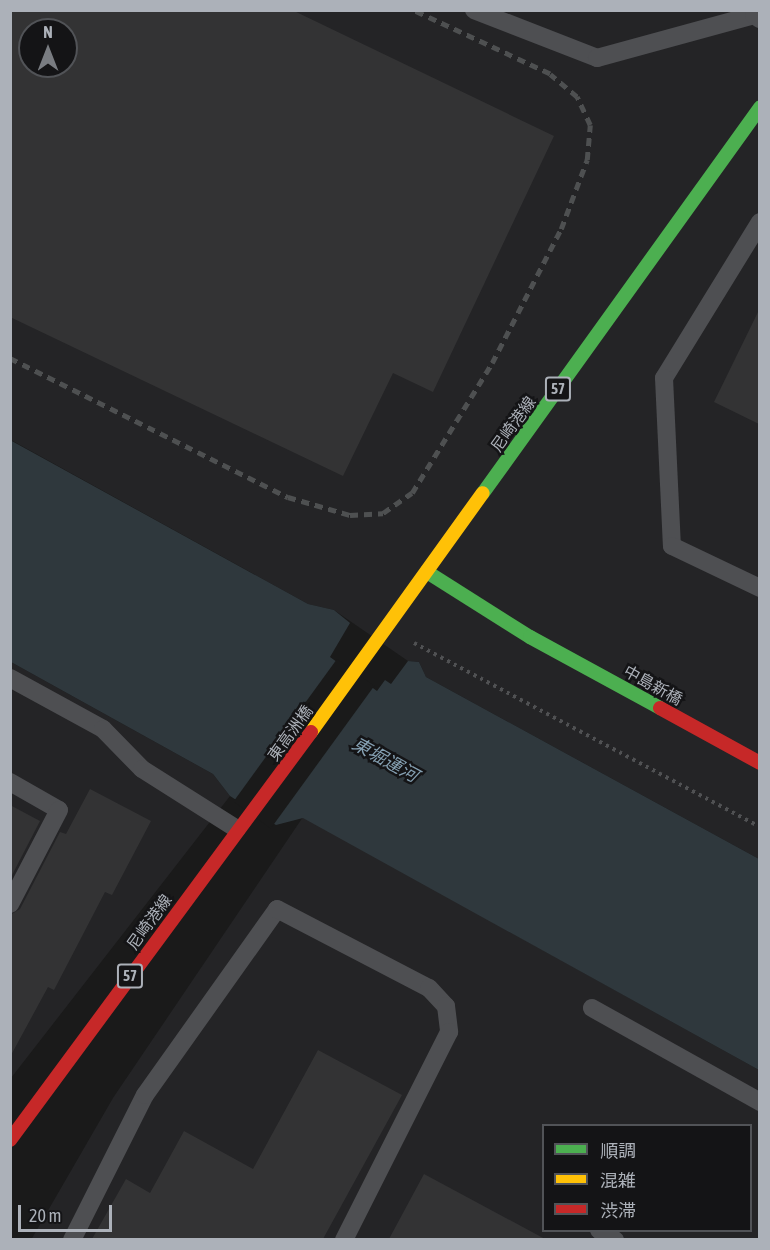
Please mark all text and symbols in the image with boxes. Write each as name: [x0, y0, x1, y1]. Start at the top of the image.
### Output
north arrow: [18, 18, 78, 78]
text: N: [43, 23, 53, 41]
road number: 57: [544, 377, 572, 401]
street label: 尼崎港線: [486, 392, 540, 456]
street label: 中島新橋: [620, 661, 686, 709]
street label: 東高洲橋: [263, 701, 317, 765]
water label: 東堀運河: [348, 733, 422, 787]
street label: 尼崎港線: [122, 890, 176, 954]
road number: 57: [116, 964, 144, 988]
legend: [542, 1124, 752, 1232]
text: 順調: [600, 1140, 636, 1161]
text: 混雑: [600, 1170, 636, 1191]
scale bar: [21, 1193, 116, 1231]
text: 渋滞: [600, 1200, 636, 1221]
text: 20 m: [29, 1205, 61, 1226]

